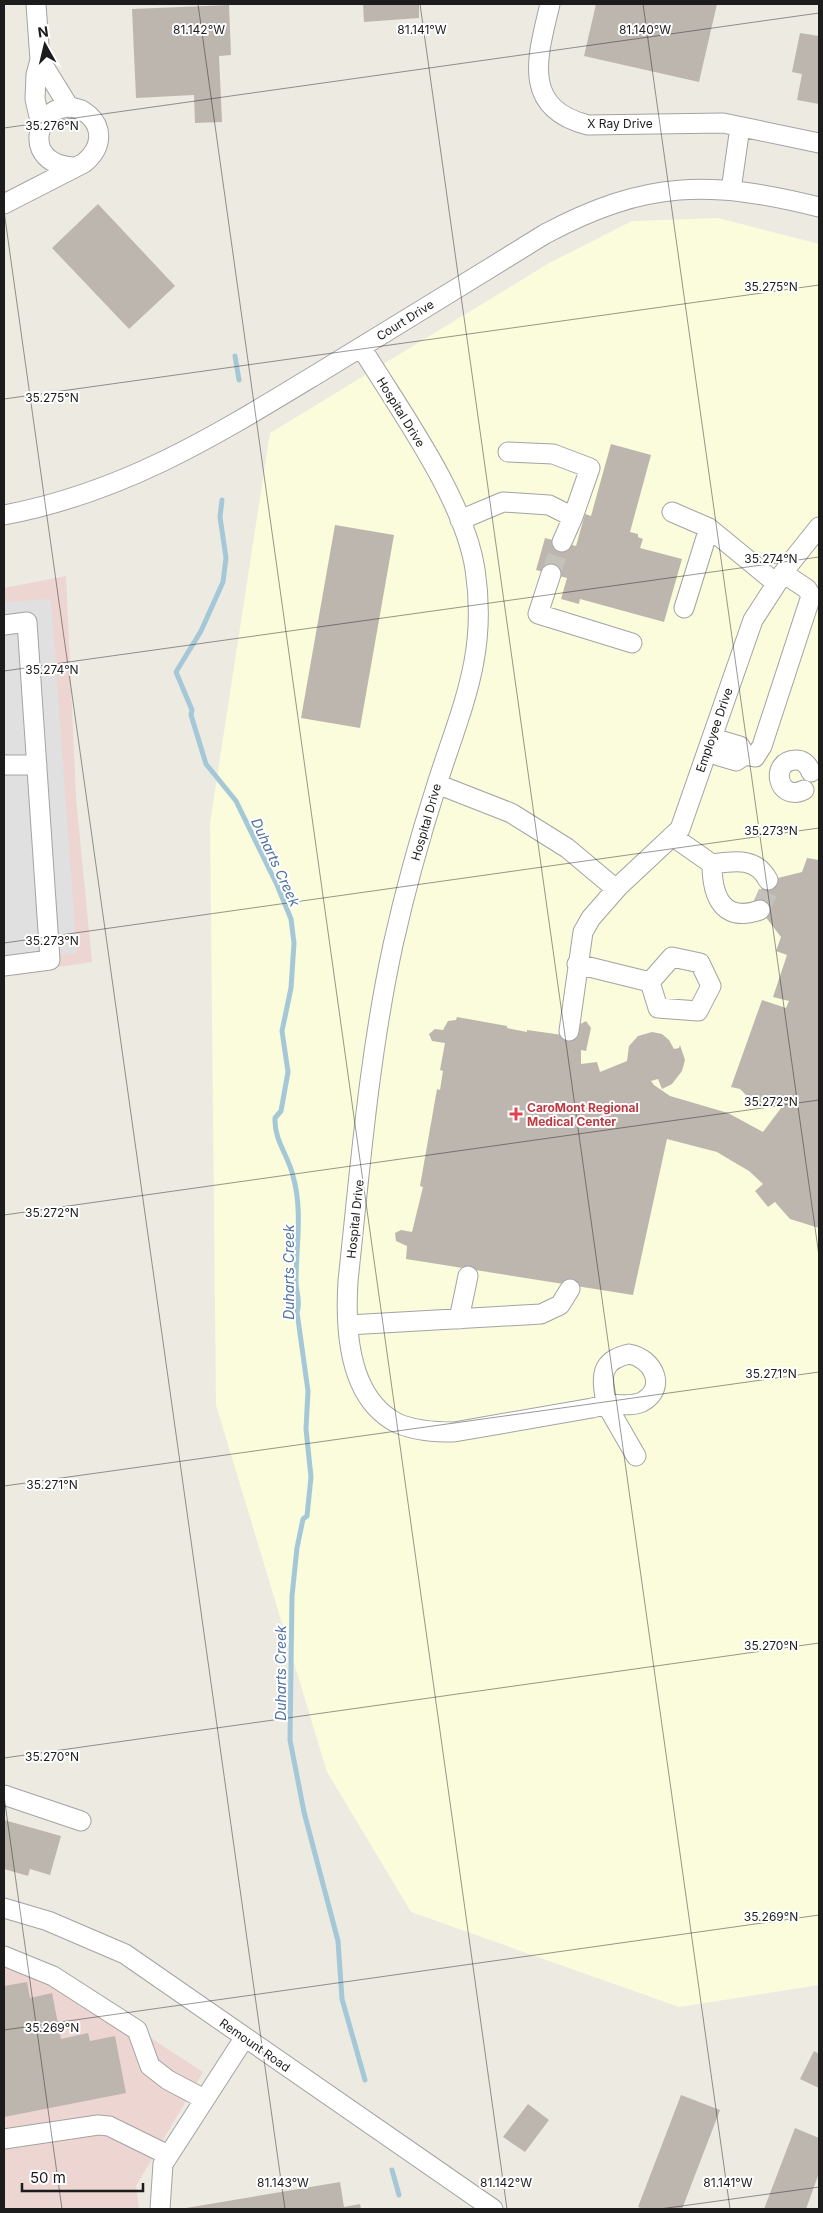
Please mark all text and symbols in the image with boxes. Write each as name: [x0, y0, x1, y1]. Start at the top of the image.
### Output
north arrow: [20, 20, 70, 70]
text: N: [37, 22, 50, 41]
text: 81.142°W: [173, 22, 225, 37]
text: 81.141°W: [397, 22, 447, 37]
text: 81.140°W: [619, 22, 671, 37]
street label: X Ray Drive: [587, 116, 653, 131]
text: 35.276°N: [25, 118, 79, 133]
text: 35.275°N: [744, 279, 798, 294]
street label: Court Drive: [374, 296, 436, 344]
street label: Hospital Drive: [374, 374, 428, 450]
text: 35.275°N: [25, 390, 79, 405]
text: 35.274°N: [744, 551, 798, 566]
text: 35.274°N: [25, 662, 79, 677]
street label: Employee Drive: [692, 686, 736, 774]
street label: Hospital Drive: [408, 782, 444, 862]
water label: Duharts Creek: [248, 815, 304, 909]
text: 35.273°N: [744, 823, 798, 838]
text: 35.273°N: [25, 933, 79, 948]
text: 35.272°N: [744, 1094, 798, 1109]
place label: CaroMont Regional Medical Center: [527, 1100, 639, 1129]
marker: CaroMont Regional Medical Center: [509, 1107, 523, 1121]
street label: Hospital Drive: [343, 1179, 367, 1259]
text: 35.272°N: [25, 1205, 79, 1220]
water label: Duharts Creek: [280, 1224, 297, 1320]
text: 35.271°N: [745, 1366, 797, 1381]
text: 35.271°N: [26, 1477, 78, 1492]
water label: Duharts Creek: [272, 1625, 289, 1721]
text: 35.270°N: [744, 1638, 798, 1653]
text: 35.270°N: [25, 1749, 79, 1764]
text: 35.269°N: [744, 1909, 798, 1924]
street label: Remount Road: [217, 2015, 293, 2075]
text: 35.269°N: [25, 2020, 79, 2035]
scale bar: [22, 2160, 144, 2192]
text: 50 m: [30, 2168, 66, 2187]
text: 81.143°W: [257, 2175, 309, 2190]
text: 81.142°W: [480, 2175, 532, 2190]
text: 81.141°W: [703, 2175, 753, 2190]

